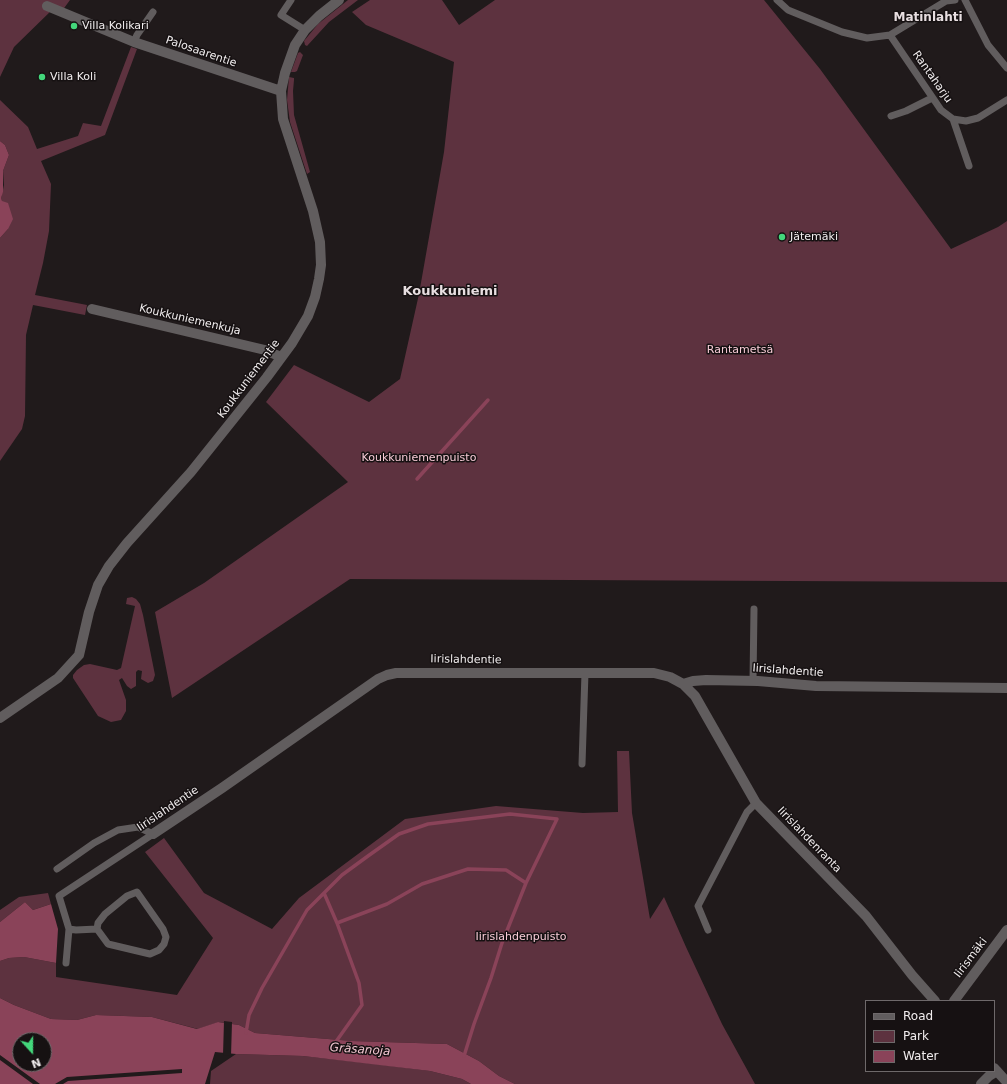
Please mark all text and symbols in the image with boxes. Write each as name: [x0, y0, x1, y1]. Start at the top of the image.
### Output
district label: Matinlahti: [893, 11, 963, 25]
place label: Villa Kolikari: [82, 19, 149, 33]
marker: Villa Kolikari: [69, 21, 79, 31]
street label: Palosaarentie: [164, 34, 238, 70]
street label: Rantaharju: [909, 48, 955, 106]
place label: Villa Koli: [50, 70, 96, 84]
marker: Villa Koli: [37, 72, 47, 82]
place label: Jätemäki: [790, 230, 838, 244]
marker: Jätemäki: [777, 232, 787, 242]
district label: Koukkuniemi: [402, 284, 498, 300]
street label: Koukkuniemenkuja: [138, 302, 242, 338]
street label: Koukkuniementie: [215, 337, 283, 421]
park label: Rantametsä: [707, 343, 773, 357]
park label: Koukkuniemenpuisto: [362, 451, 476, 465]
street label: Iirislahdentie: [430, 653, 502, 667]
street label: Iirislahdentie: [752, 662, 824, 680]
street label: Iirislahdentie: [135, 784, 201, 834]
street label: Iirislahdenranta: [774, 804, 844, 876]
park label: Iirislahdenpuisto: [476, 930, 566, 944]
street label: Iirismäki: [952, 935, 990, 981]
legend: [865, 1000, 995, 1072]
text: Road: [903, 1009, 933, 1023]
text: Park: [903, 1029, 929, 1043]
north arrow: [12, 1032, 52, 1072]
water label: Gräsanoja: [329, 1041, 391, 1059]
text: Water: [903, 1049, 938, 1063]
text: N: [29, 1055, 43, 1070]

